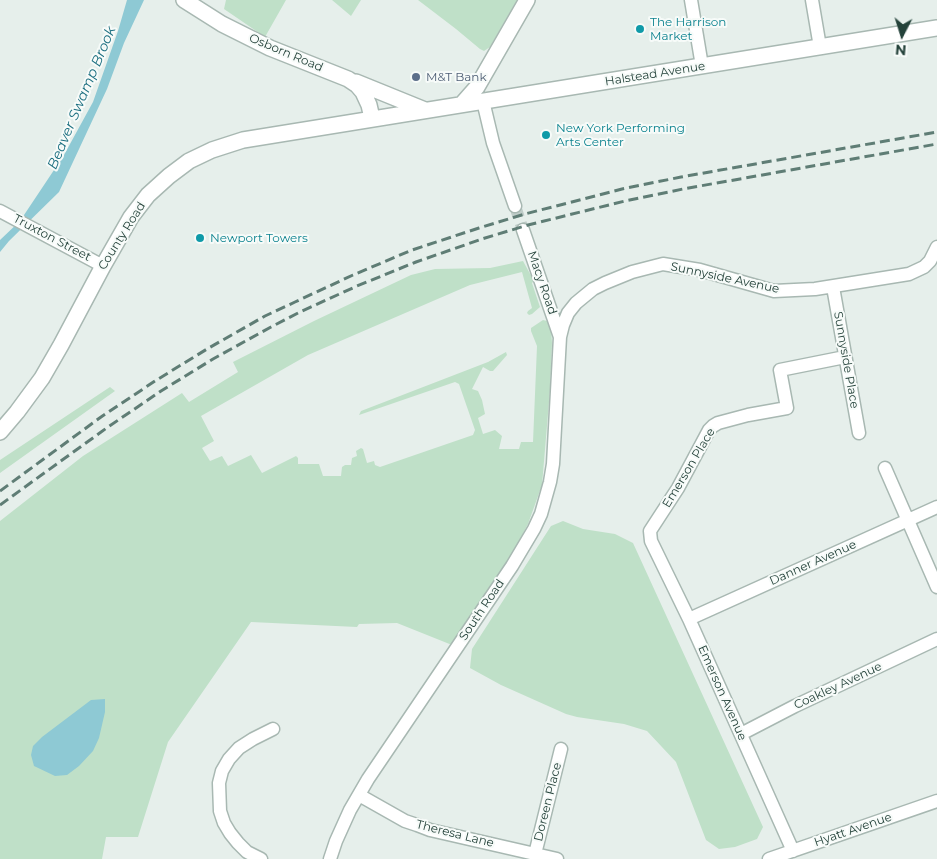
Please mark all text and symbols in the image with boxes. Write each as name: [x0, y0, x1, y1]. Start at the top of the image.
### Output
north arrow: [877, 10, 927, 60]
place label: The Harrison Market: [650, 15, 726, 43]
marker: The Harrison Market: [634, 23, 646, 35]
water label: Beaver Swamp Brook: [44, 24, 120, 172]
street label: Osborn Road: [247, 31, 325, 75]
text: N: [894, 40, 907, 59]
street label: Halstead Avenue: [604, 59, 706, 89]
place label: M&T Bank: [426, 70, 487, 84]
marker: M&T Bank: [410, 71, 422, 83]
place label: New York Performing Arts Center: [556, 121, 685, 149]
marker: New York Performing Arts Center: [540, 129, 552, 141]
street label: County Road: [95, 199, 149, 273]
street label: Truxton Street: [11, 212, 93, 264]
place label: Newport Towers: [210, 231, 308, 245]
marker: Newport Towers: [194, 232, 206, 244]
street label: Macy Road: [524, 249, 560, 317]
street label: Sunnyside Avenue: [669, 259, 781, 297]
street label: Sunnyside Place: [830, 310, 862, 410]
street label: Emerson Place: [660, 426, 718, 510]
street label: Danner Avenue: [767, 537, 859, 589]
street label: South Road: [456, 577, 508, 643]
street label: Emerson Avenue: [695, 643, 749, 743]
street label: Coakley Avenue: [792, 659, 884, 713]
street label: Doreen Place: [531, 761, 565, 843]
street label: Hyatt Avenue: [812, 810, 894, 850]
street label: Theresa Lane: [415, 817, 495, 851]

